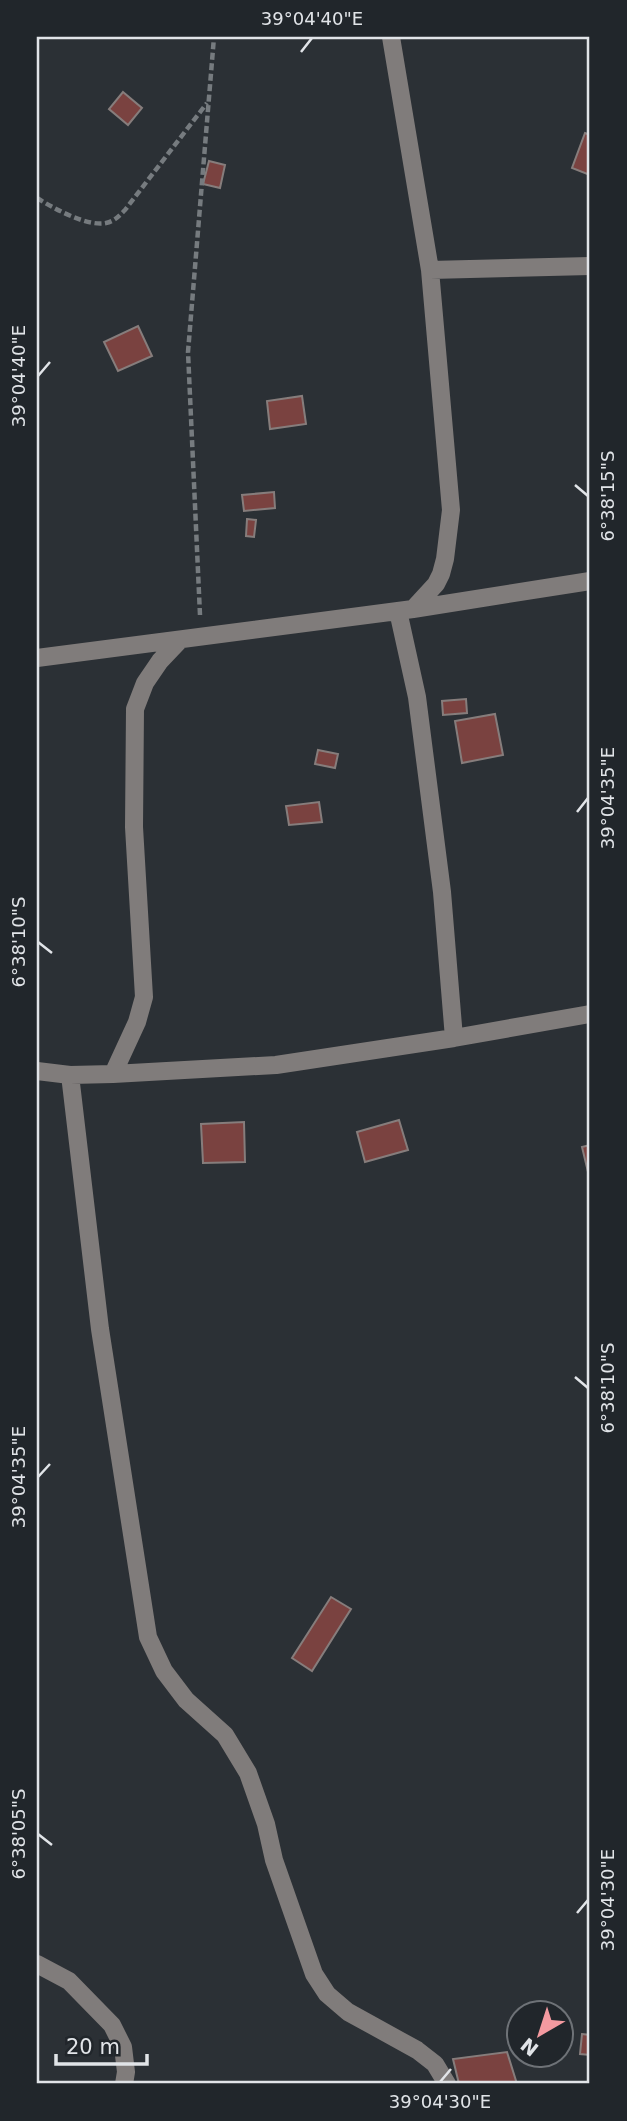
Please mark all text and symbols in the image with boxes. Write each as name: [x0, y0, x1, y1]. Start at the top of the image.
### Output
text: 39°04'40"E: [261, 8, 363, 29]
text: 39°04'40"E: [8, 325, 29, 427]
text: 6°38'15"S: [597, 451, 618, 541]
text: 39°04'35"E: [597, 747, 618, 849]
text: 6°38'10"S: [8, 897, 29, 987]
text: 6°38'10"S: [597, 1343, 618, 1433]
text: 39°04'35"E: [8, 1426, 29, 1528]
text: 6°38'05"S: [8, 1789, 29, 1879]
text: 39°04'30"E: [597, 1849, 618, 1951]
north arrow: [504, 1998, 574, 2068]
scale bar: [56, 2023, 147, 2067]
text: N: [516, 2034, 542, 2061]
text: 20 m: [66, 2035, 120, 2059]
text: 39°04'30"E: [389, 2091, 491, 2112]

